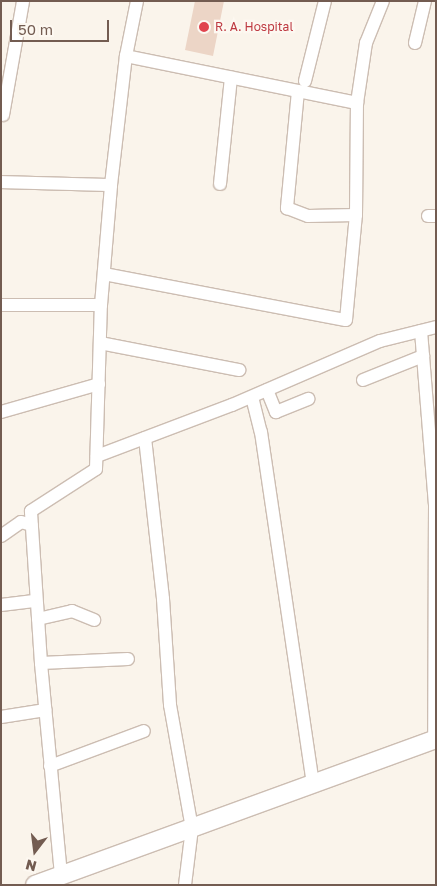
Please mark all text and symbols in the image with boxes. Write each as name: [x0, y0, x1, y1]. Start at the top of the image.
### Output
scale bar: [12, 10, 111, 42]
text: 50 m: [18, 20, 53, 38]
marker: R. A. Hospital: [197, 20, 211, 34]
place label: R. A. Hospital: [215, 20, 293, 34]
north arrow: [10, 826, 60, 876]
text: N: [24, 856, 38, 876]

